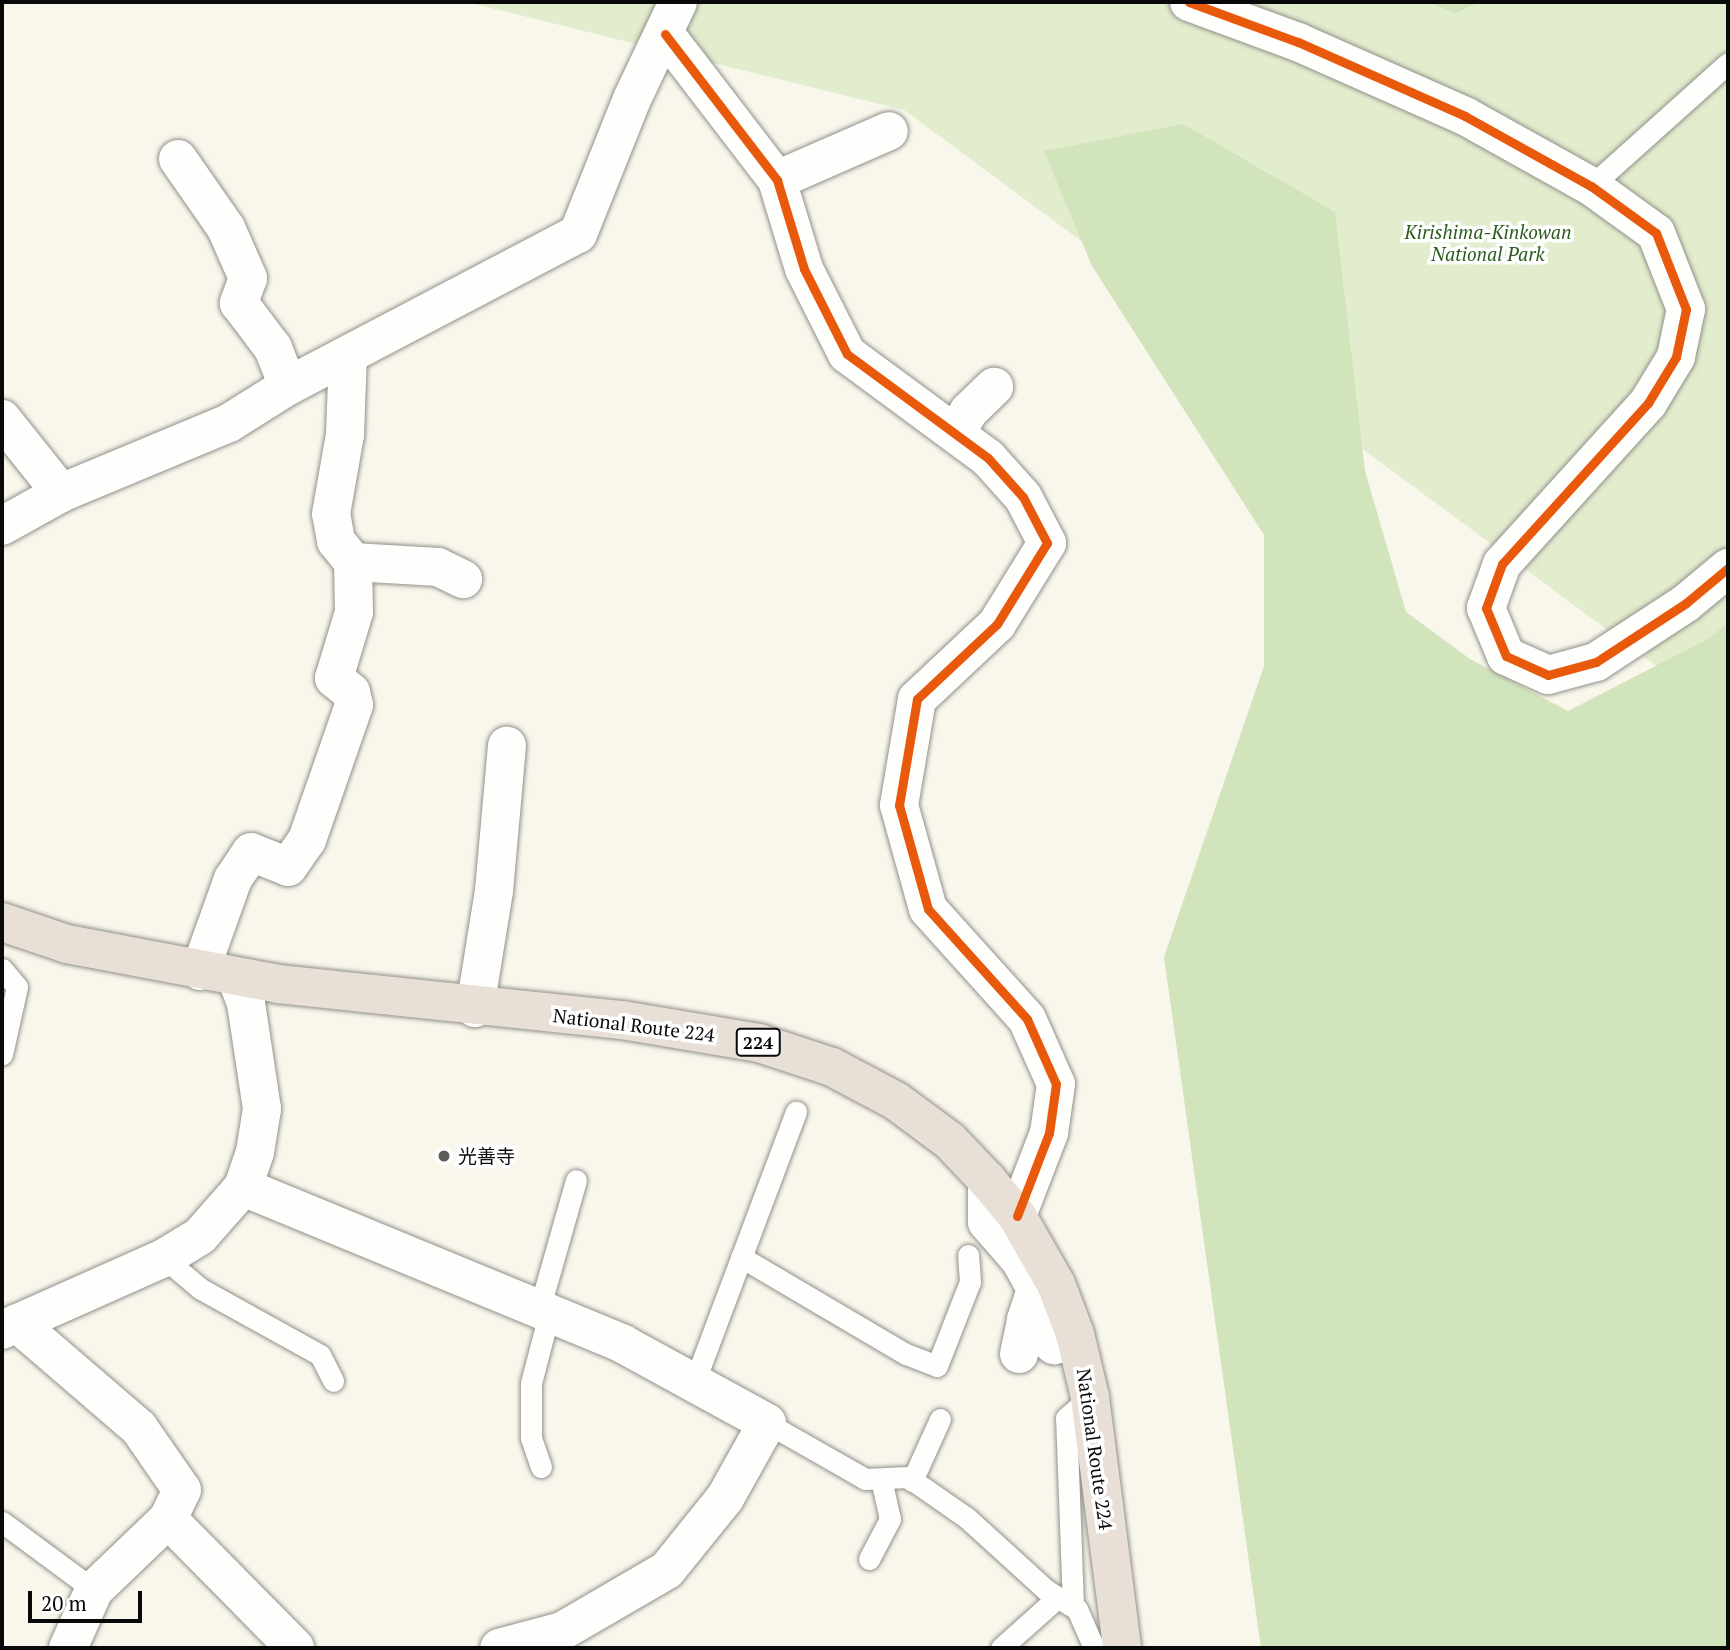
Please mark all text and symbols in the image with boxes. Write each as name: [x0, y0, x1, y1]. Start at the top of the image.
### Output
park label: Kirishima-Kinkowan National Park: [1405, 221, 1571, 265]
street label: National Route 224: [552, 1004, 716, 1046]
road number: 224: [735, 1028, 781, 1056]
place label: 光善寺: [458, 1145, 515, 1167]
marker: 光善寺: [436, 1148, 452, 1164]
street label: National Route 224: [1072, 1367, 1118, 1531]
scale bar: [32, 1576, 145, 1620]
text: 20 m: [41, 1589, 87, 1617]

